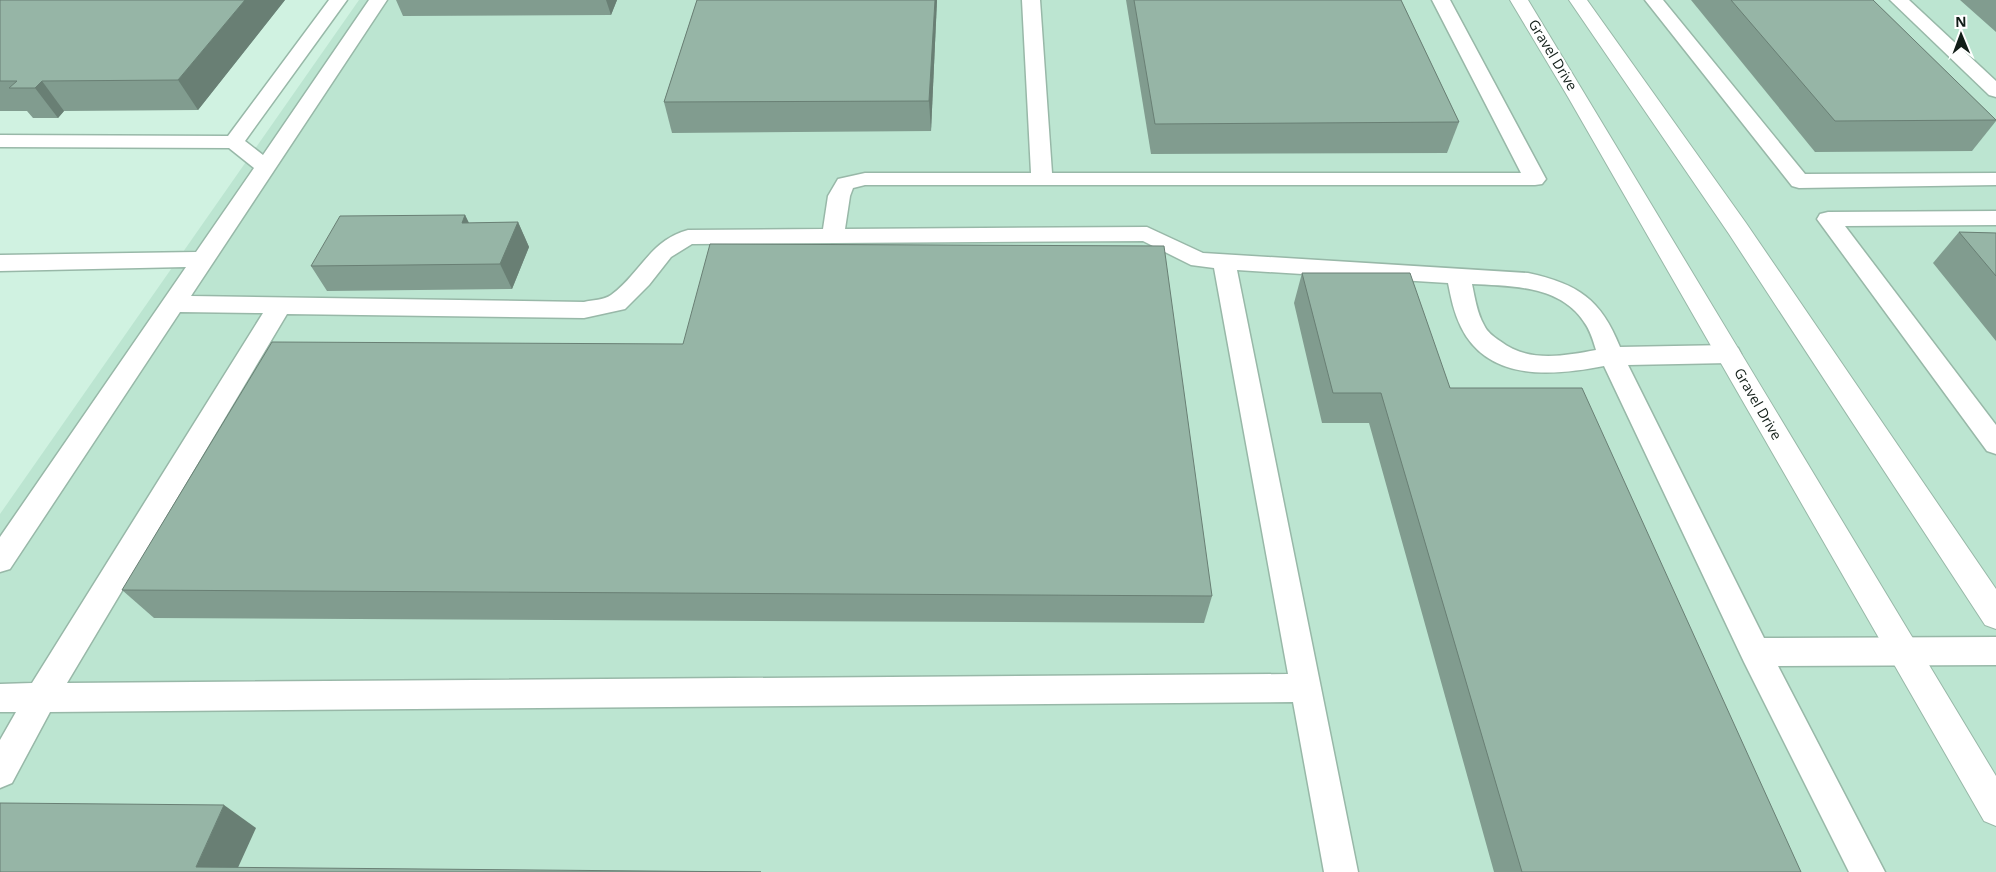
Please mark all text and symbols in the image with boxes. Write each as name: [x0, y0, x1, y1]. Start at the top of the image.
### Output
north arrow: [1936, 10, 1986, 60]
text: N: [1955, 12, 1967, 31]
street label: Gravel Drive: [1525, 16, 1582, 94]
street label: Gravel Drive: [1730, 364, 1787, 443]

